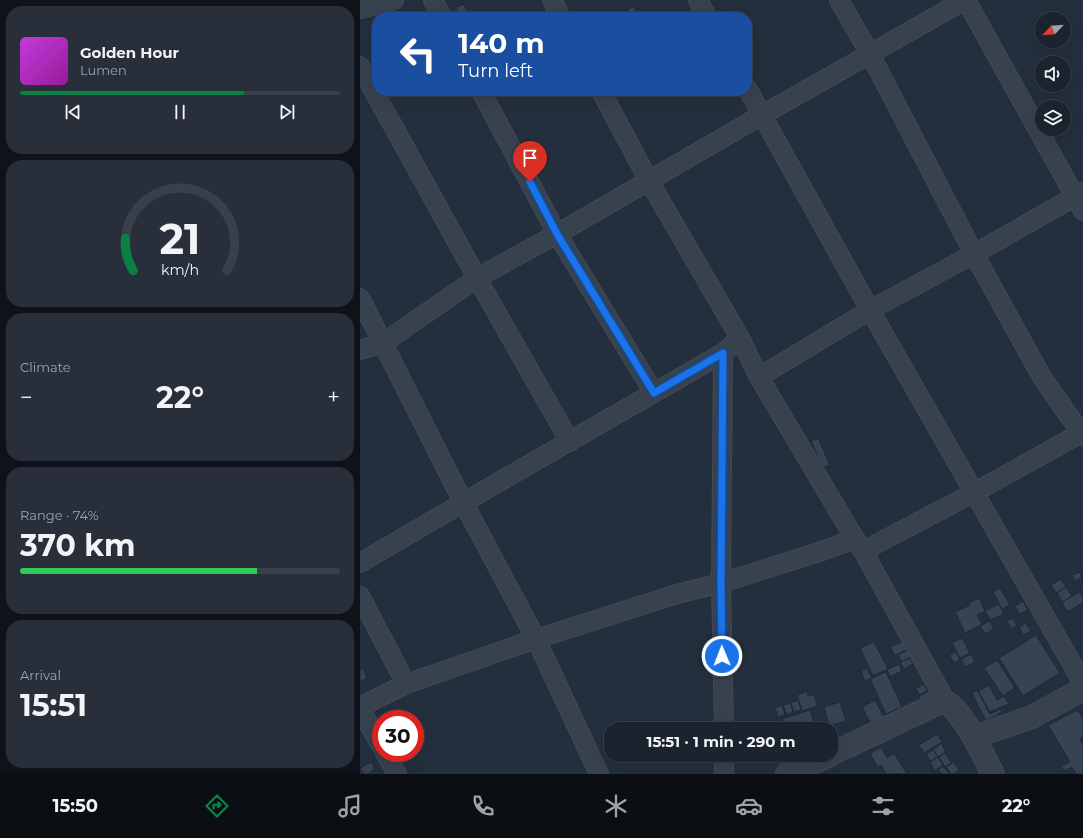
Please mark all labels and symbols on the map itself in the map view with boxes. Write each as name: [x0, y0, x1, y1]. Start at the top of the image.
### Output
north arrow: [1035, 12, 1071, 48]
pin: [513, 141, 547, 182]
position arrow: [701, 635, 743, 677]
speed limit sign: 30: [372, 710, 424, 762]

